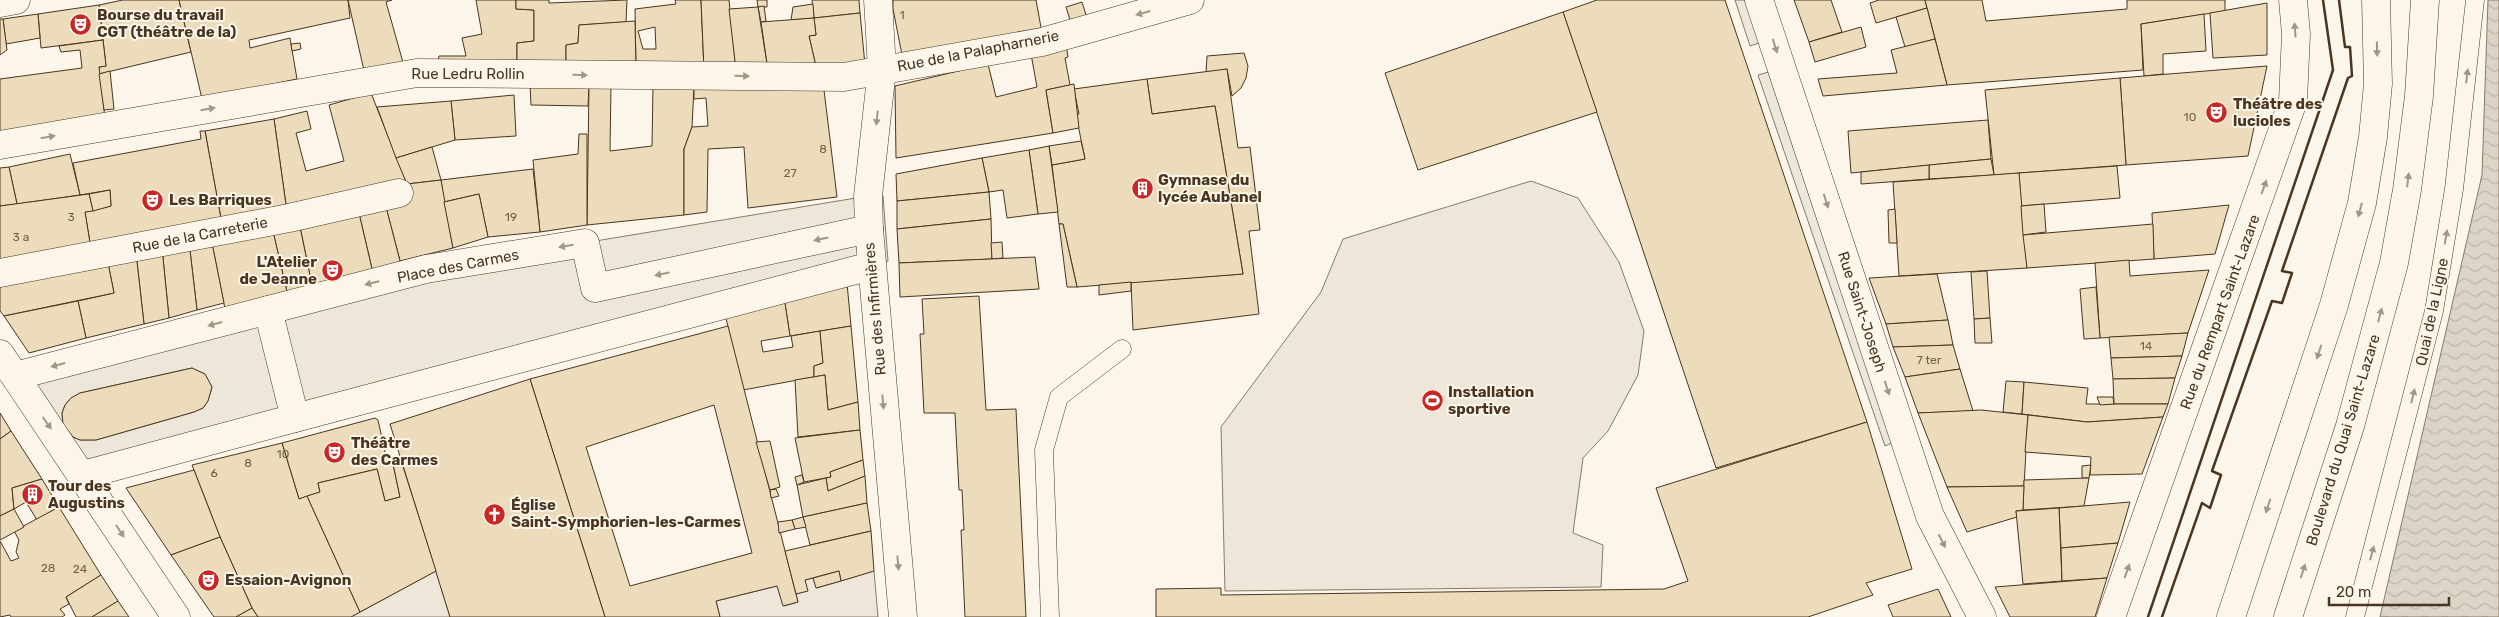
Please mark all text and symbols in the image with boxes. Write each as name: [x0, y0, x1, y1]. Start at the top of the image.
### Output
place label: Bourse du travail CGT (théâtre de la): [97, 6, 237, 41]
house number: 1: [899, 8, 905, 22]
one-way arrow: [1135, 10, 1150, 18]
theatre icon: Bourse du travail CGT (théâtre de la): [69, 12, 93, 36]
one-way arrow: [2291, 21, 2299, 37]
street label: Rue de la Palapharnerie: [896, 26, 1060, 76]
one-way arrow: [1771, 39, 1779, 54]
one-way arrow: [2373, 41, 2381, 57]
street label: Rue Ledru Rollin: [411, 65, 525, 83]
one-way arrow: [2463, 67, 2471, 83]
one-way arrow: [572, 71, 588, 79]
one-way arrow: [734, 72, 750, 80]
place label: Théâtre des lucioles: [2233, 95, 2322, 130]
theatre icon: Théâtre des lucioles: [2205, 101, 2229, 125]
one-way arrow: [200, 105, 216, 113]
one-way arrow: [873, 110, 881, 126]
house number: 10: [2184, 110, 2196, 124]
one-way arrow: [40, 133, 56, 141]
house number: 8: [819, 142, 827, 156]
house number: 27: [783, 166, 797, 180]
place label: Gymnase du lycée Aubanel: [1158, 171, 1262, 206]
one-way arrow: [2404, 172, 2412, 188]
building icon: Gymnase du lycée Aubanel: [1130, 177, 1154, 201]
one-way arrow: [2261, 180, 2268, 195]
theatre icon: Les Barriques: [141, 188, 165, 212]
place label: Les Barriques: [169, 191, 272, 209]
one-way arrow: [1822, 193, 1830, 208]
one-way arrow: [2356, 202, 2364, 217]
house number: 3: [67, 210, 75, 224]
house number: 19: [505, 210, 517, 224]
street label: Rue du Rempart Saint-Lazare: [2176, 212, 2264, 412]
street label: Rue de la Carreterie: [131, 213, 269, 257]
one-way arrow: [2443, 228, 2451, 244]
house number: 3 a: [13, 230, 29, 244]
one-way arrow: [813, 236, 829, 244]
street label: Rue des Infirmières: [860, 241, 890, 376]
one-way arrow: [558, 242, 574, 250]
street label: Place des Carmes: [395, 245, 521, 287]
street label: Rue Saint-Joseph: [1834, 249, 1890, 375]
place label: L'Atelier de Jeanne: [239, 253, 317, 288]
street label: Quai de la Ligne: [2412, 256, 2452, 368]
theatre icon: L'Atelier de Jeanne: [321, 259, 345, 283]
one-way arrow: [655, 270, 670, 278]
one-way arrow: [365, 279, 380, 287]
one-way arrow: [2377, 307, 2385, 322]
one-way arrow: [207, 320, 222, 328]
street label: Boulevard du Quai Saint-Lazare: [2302, 332, 2384, 548]
house number: 14: [2140, 339, 2153, 353]
one-way arrow: [2315, 344, 2322, 359]
house number: 7 ter: [1917, 353, 1942, 367]
one-way arrow: [50, 361, 65, 369]
one-way arrow: [1884, 381, 1892, 396]
place label: Installation sportive: [1448, 383, 1534, 418]
one-way arrow: [2410, 388, 2418, 403]
sports icon: Installation sportive: [1420, 389, 1444, 413]
one-way arrow: [880, 394, 888, 410]
one-way arrow: [42, 416, 52, 430]
place label: Théâtre des Carmes: [351, 434, 438, 469]
theatre icon: Théâtre des Carmes: [323, 440, 347, 464]
house number: 10: [277, 447, 289, 461]
house number: 8: [244, 456, 252, 470]
house number: 6: [210, 466, 218, 480]
place label: Tour des Augustins: [48, 477, 125, 512]
building icon: Tour des Augustins: [20, 483, 44, 507]
place label: Église Saint-Symphorien-les-Carmes: [511, 496, 741, 531]
one-way arrow: [2263, 498, 2271, 513]
church icon: Église Saint-Symphorien-les-Carmes: [483, 502, 507, 526]
one-way arrow: [115, 524, 124, 537]
one-way arrow: [1938, 534, 1946, 548]
one-way arrow: [2368, 545, 2376, 561]
one-way arrow: [894, 556, 902, 572]
house number: 28: [41, 561, 55, 575]
house number: 24: [73, 562, 88, 576]
one-way arrow: [2123, 563, 2131, 578]
one-way arrow: [2300, 563, 2307, 578]
theatre icon: Essaion-Avignon: [197, 568, 221, 592]
place label: Essaion-Avignon: [225, 571, 351, 589]
scale bar: [2329, 574, 2449, 606]
text: 20 m: [2336, 583, 2371, 601]

